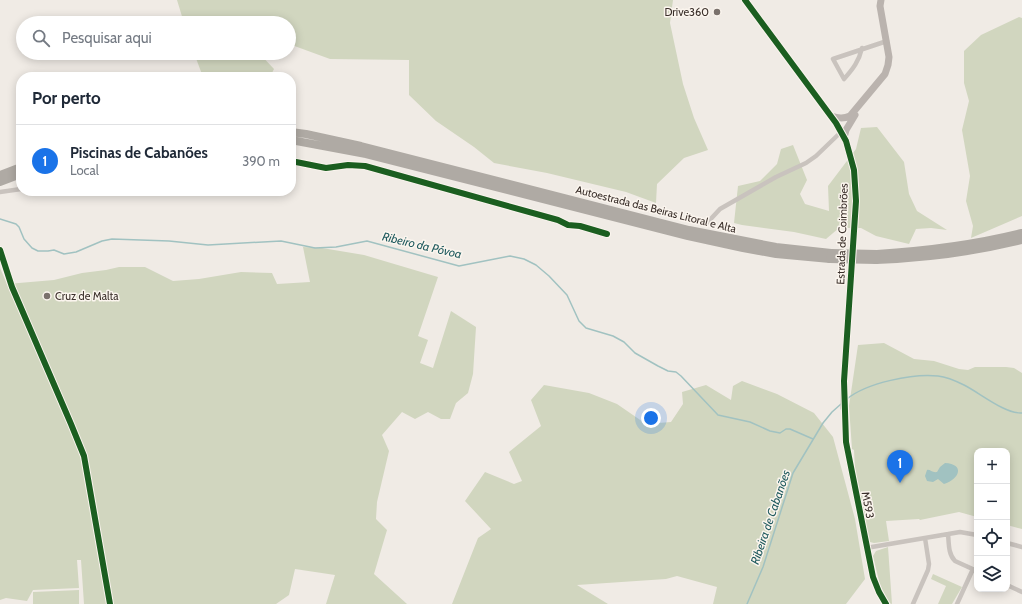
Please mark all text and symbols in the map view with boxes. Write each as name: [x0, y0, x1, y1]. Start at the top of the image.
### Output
place label: Drive360: [664, 5, 709, 19]
marker: Drive360: [712, 7, 722, 17]
search box: [16, 16, 296, 60]
icon: search: [30, 27, 52, 49]
text: Pesquisar aqui: [62, 29, 152, 47]
text: Por perto: [32, 88, 101, 108]
text: Piscinas de Cabanões: [70, 144, 208, 162]
text: 1: [43, 153, 47, 169]
text: 390 m: [242, 153, 280, 169]
text: Local: [70, 162, 99, 178]
street label: Autoestrada das Beiras Litoral e Alta: [574, 182, 738, 236]
street label: Estrada de Coimbrões: [833, 183, 851, 285]
water label: Ribeiro da Póvoa: [381, 229, 463, 261]
place label: Cruz de Malta: [55, 289, 119, 303]
marker: Cruz de Malta: [42, 291, 52, 301]
your location: [641, 408, 661, 428]
map controls: [974, 448, 1010, 592]
button: +: [974, 448, 1010, 484]
pin: 1: [887, 450, 913, 483]
water label: Ribeira de Cabanões: [747, 468, 793, 566]
button: −: [974, 484, 1010, 520]
street label: M593: [859, 490, 877, 520]
button: locate: [974, 520, 1010, 556]
button: layers: [974, 556, 1010, 592]

